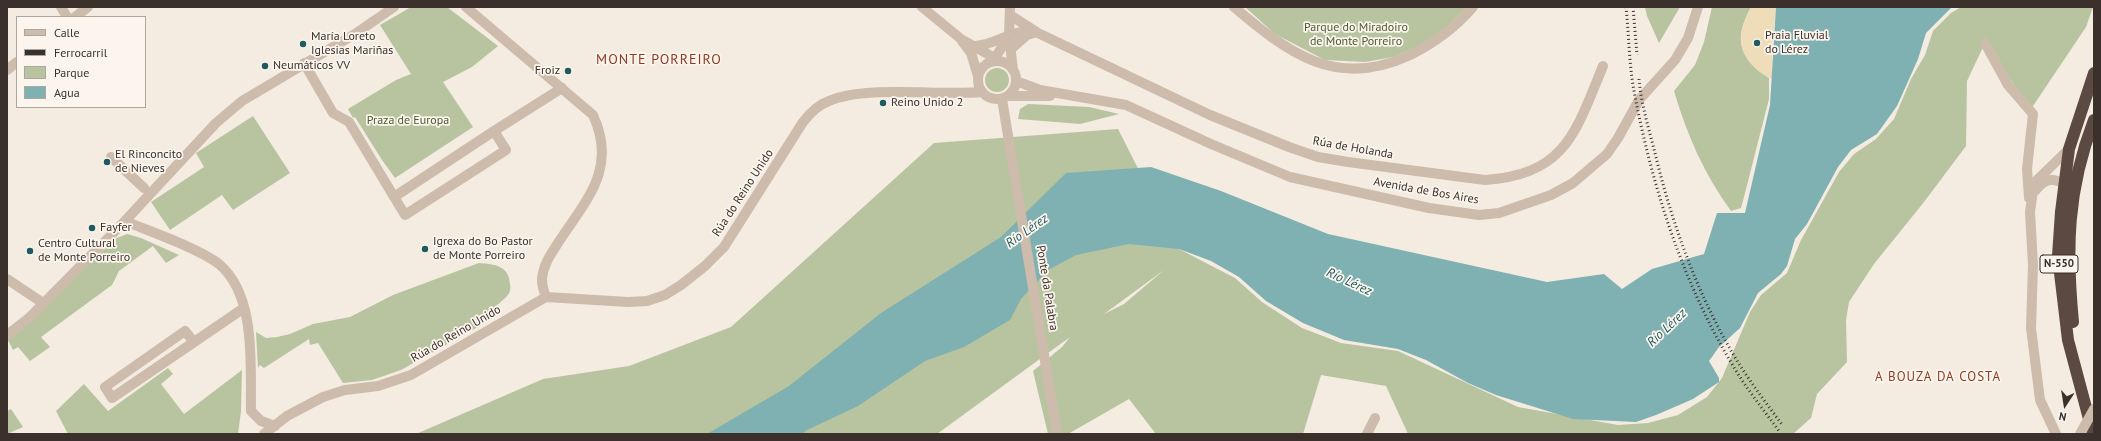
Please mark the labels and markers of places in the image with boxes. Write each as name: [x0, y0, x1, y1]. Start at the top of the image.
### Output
place label: Praia Fluvial do Lérez: [1765, 29, 1828, 57]
place label: María Loreto Iglesias Mariñas: [311, 30, 393, 58]
marker: Praia Fluvial do Lérez: [1752, 38, 1762, 48]
marker: María Loreto Iglesias Mariñas: [298, 39, 308, 49]
place label: Neumáticos VV: [273, 59, 350, 73]
marker: Neumáticos VV: [260, 61, 270, 71]
place label: Froiz: [535, 64, 560, 78]
marker: Froiz: [563, 66, 573, 76]
place label: Reino Unido 2: [891, 96, 963, 110]
marker: Reino Unido 2: [878, 98, 888, 108]
place label: El Rinconcito de Nieves: [115, 148, 182, 176]
marker: El Rinconcito de Nieves: [102, 157, 112, 167]
place label: Fayfer: [100, 221, 132, 235]
marker: Fayfer: [87, 223, 97, 233]
place label: Igrexa do Bo Pastor de Monte Porreiro: [433, 235, 533, 263]
place label: Centro Cultural de Monte Porreiro: [38, 237, 130, 265]
marker: Igrexa do Bo Pastor de Monte Porreiro: [420, 244, 430, 254]
marker: Centro Cultural de Monte Porreiro: [25, 246, 35, 256]

